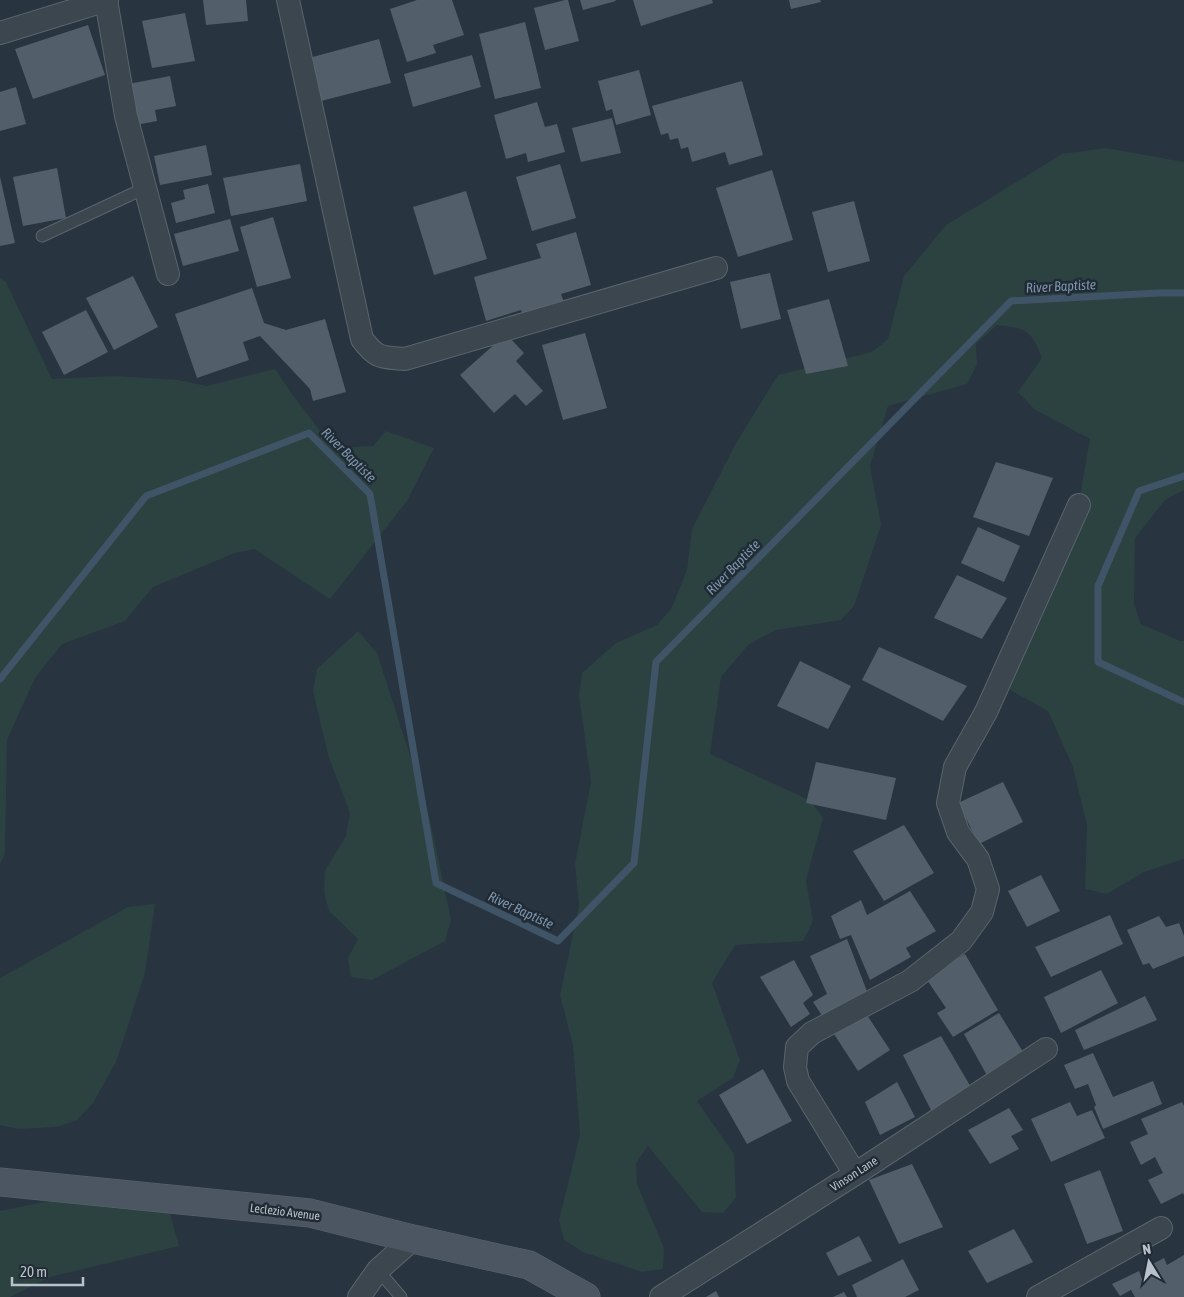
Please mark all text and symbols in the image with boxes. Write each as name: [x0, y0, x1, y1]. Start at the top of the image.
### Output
water label: River Baptiste: [1025, 276, 1097, 296]
water label: River Baptiste: [318, 424, 380, 486]
water label: River Baptiste: [703, 536, 763, 598]
water label: River Baptiste: [486, 888, 556, 932]
street label: Vinson Lane: [828, 1154, 880, 1194]
street label: Leclezio Avenue: [249, 1201, 321, 1223]
north arrow: [1124, 1237, 1174, 1287]
text: N: [1141, 1241, 1152, 1258]
scale bar: [12, 1254, 84, 1286]
text: 20 m: [20, 1263, 47, 1280]

